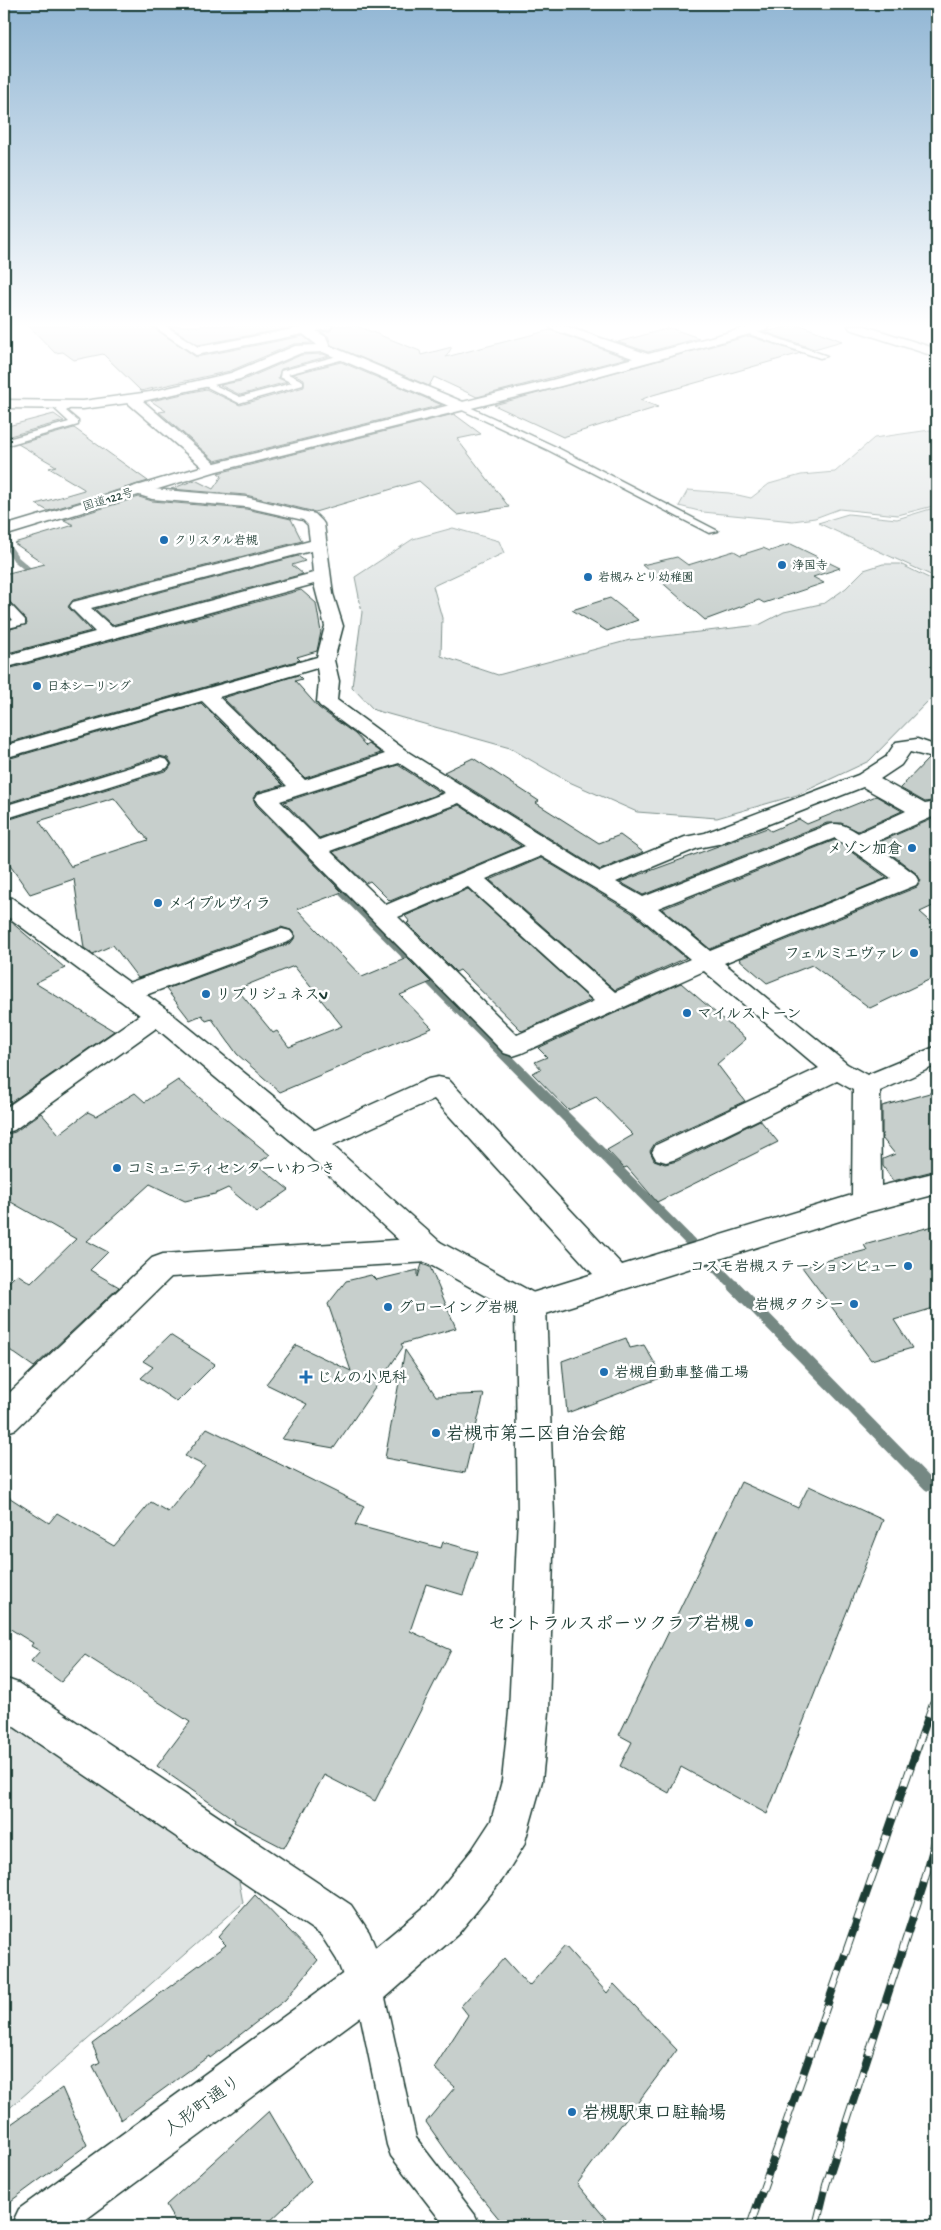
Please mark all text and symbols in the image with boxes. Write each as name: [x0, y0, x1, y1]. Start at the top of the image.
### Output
street label: 国道122号: [81, 486, 136, 515]
marker: クリスタル岩槻: [158, 534, 170, 546]
place label: クリスタル岩槻: [174, 534, 258, 549]
marker: 浄国寺: [776, 559, 788, 571]
place label: 浄国寺: [792, 559, 828, 574]
marker: 岩槻みどり幼稚園: [582, 571, 594, 583]
place label: 岩槻みどり幼稚園: [598, 571, 694, 586]
marker: 日本シーリング: [31, 680, 43, 692]
place label: 日本シーリング: [47, 680, 131, 695]
place label: メゾン加倉: [827, 840, 902, 859]
marker: メゾン加倉: [906, 842, 918, 854]
place label: メイプルヴィラ: [168, 896, 271, 914]
marker: メイプルヴィラ: [152, 897, 164, 909]
place label: フェルミエヴァレ: [785, 946, 904, 964]
marker: フェルミエヴァレ: [908, 947, 920, 959]
place label: リブリジュネスV: [216, 987, 329, 1005]
marker: リブリジュネスV: [200, 988, 212, 1000]
place label: マイルストーン: [697, 1006, 801, 1024]
marker: マイルストーン: [681, 1007, 693, 1019]
place label: コミュニティセンターいわつき: [127, 1161, 336, 1179]
marker: コミュニティセンターいわつき: [111, 1162, 123, 1174]
place label: コスモ岩槻ステーションビュー: [690, 1258, 898, 1277]
marker: コスモ岩槻ステーションビュー: [902, 1260, 914, 1272]
place label: 岩槻タクシー: [754, 1296, 844, 1315]
marker: 岩槻タクシー: [848, 1298, 860, 1310]
place label: グローイング岩槻: [398, 1299, 518, 1318]
marker: グローイング岩槻: [382, 1301, 394, 1313]
place label: 岩槻自動車整備工場: [614, 1364, 749, 1383]
marker: 岩槻自動車整備工場: [598, 1366, 610, 1378]
place label: じんの小児科: [317, 1369, 407, 1388]
marker: じんの小児科: [299, 1370, 313, 1384]
place label: 岩槻市第二区自治会館: [446, 1424, 626, 1446]
marker: 岩槻市第二区自治会館: [430, 1427, 442, 1439]
place label: セントラルスポーツクラブ岩槻: [488, 1614, 739, 1636]
marker: セントラルスポーツクラブ岩槻: [743, 1617, 755, 1629]
street label: 人形町通り: [160, 2071, 246, 2142]
place label: 岩槻駅東口駐輪場: [582, 2103, 726, 2125]
marker: 岩槻駅東口駐輪場: [566, 2106, 578, 2118]

